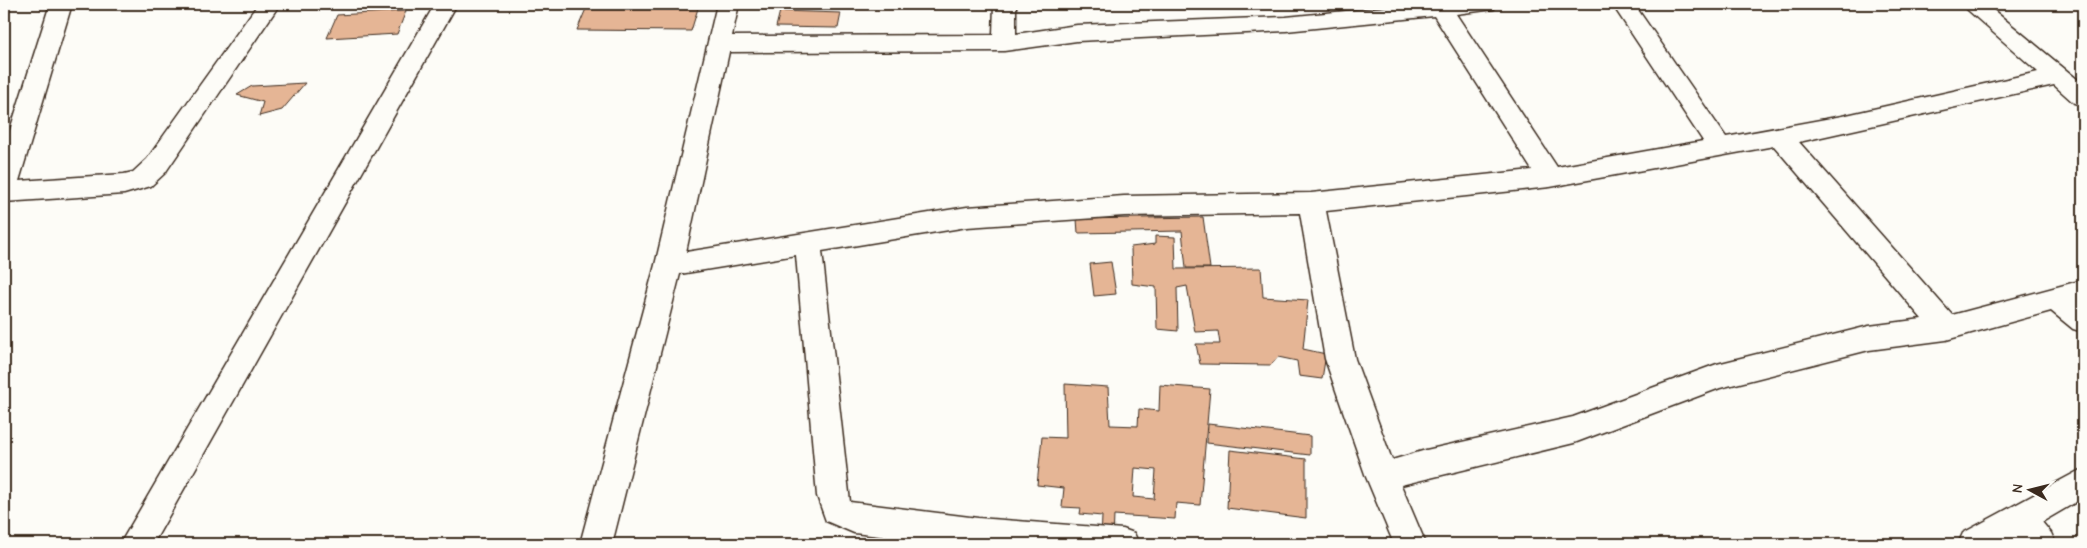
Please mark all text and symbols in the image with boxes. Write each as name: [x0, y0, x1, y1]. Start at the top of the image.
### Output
north arrow: [2004, 466, 2054, 516]
text: N: [2009, 483, 2027, 494]

